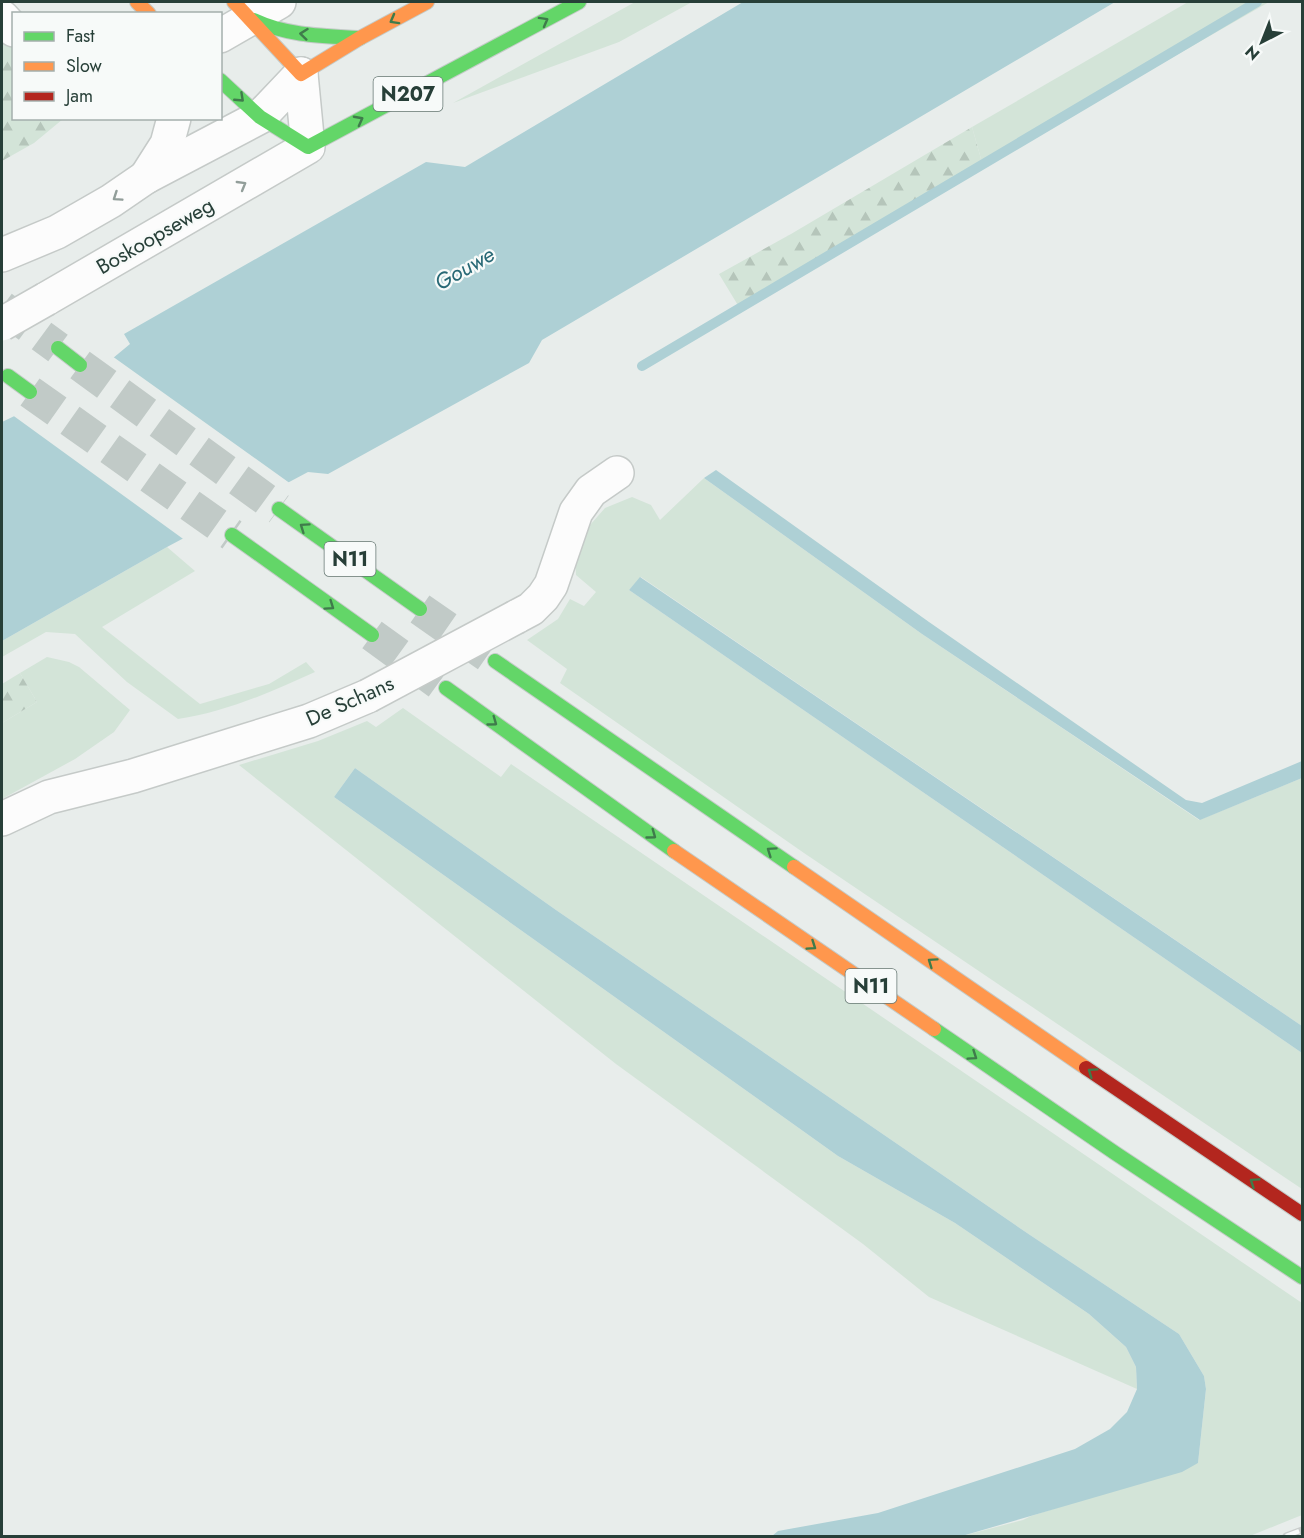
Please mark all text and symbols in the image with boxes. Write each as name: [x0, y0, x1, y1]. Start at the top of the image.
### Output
legend: [12, 12, 222, 120]
north arrow: [1232, 12, 1292, 72]
one-way arrow: [389, 13, 400, 24]
one-way arrow: [537, 17, 548, 28]
text: Fast: [66, 23, 95, 49]
one-way arrow: [299, 28, 308, 41]
text: N: [1240, 40, 1265, 66]
text: Slow: [66, 53, 103, 79]
road number: N207: [374, 77, 442, 111]
text: Jam: [64, 83, 93, 109]
one-way arrow: [233, 91, 244, 102]
one-way arrow: [353, 116, 363, 127]
one-way arrow: [236, 181, 246, 193]
one-way arrow: [113, 189, 124, 200]
street label: Boskoopseweg: [91, 190, 219, 282]
water label: Gouwe: [428, 238, 500, 298]
one-way arrow: [299, 523, 310, 534]
road number: N11: [324, 542, 376, 576]
one-way arrow: [324, 599, 335, 610]
street label: De Schans: [301, 668, 399, 734]
one-way arrow: [487, 715, 498, 726]
one-way arrow: [645, 828, 656, 839]
one-way arrow: [767, 847, 778, 858]
one-way arrow: [806, 939, 817, 950]
one-way arrow: [927, 958, 938, 969]
road number: N11: [846, 969, 896, 1003]
one-way arrow: [967, 1049, 978, 1060]
one-way arrow: [1088, 1068, 1099, 1079]
one-way arrow: [1250, 1177, 1260, 1189]

